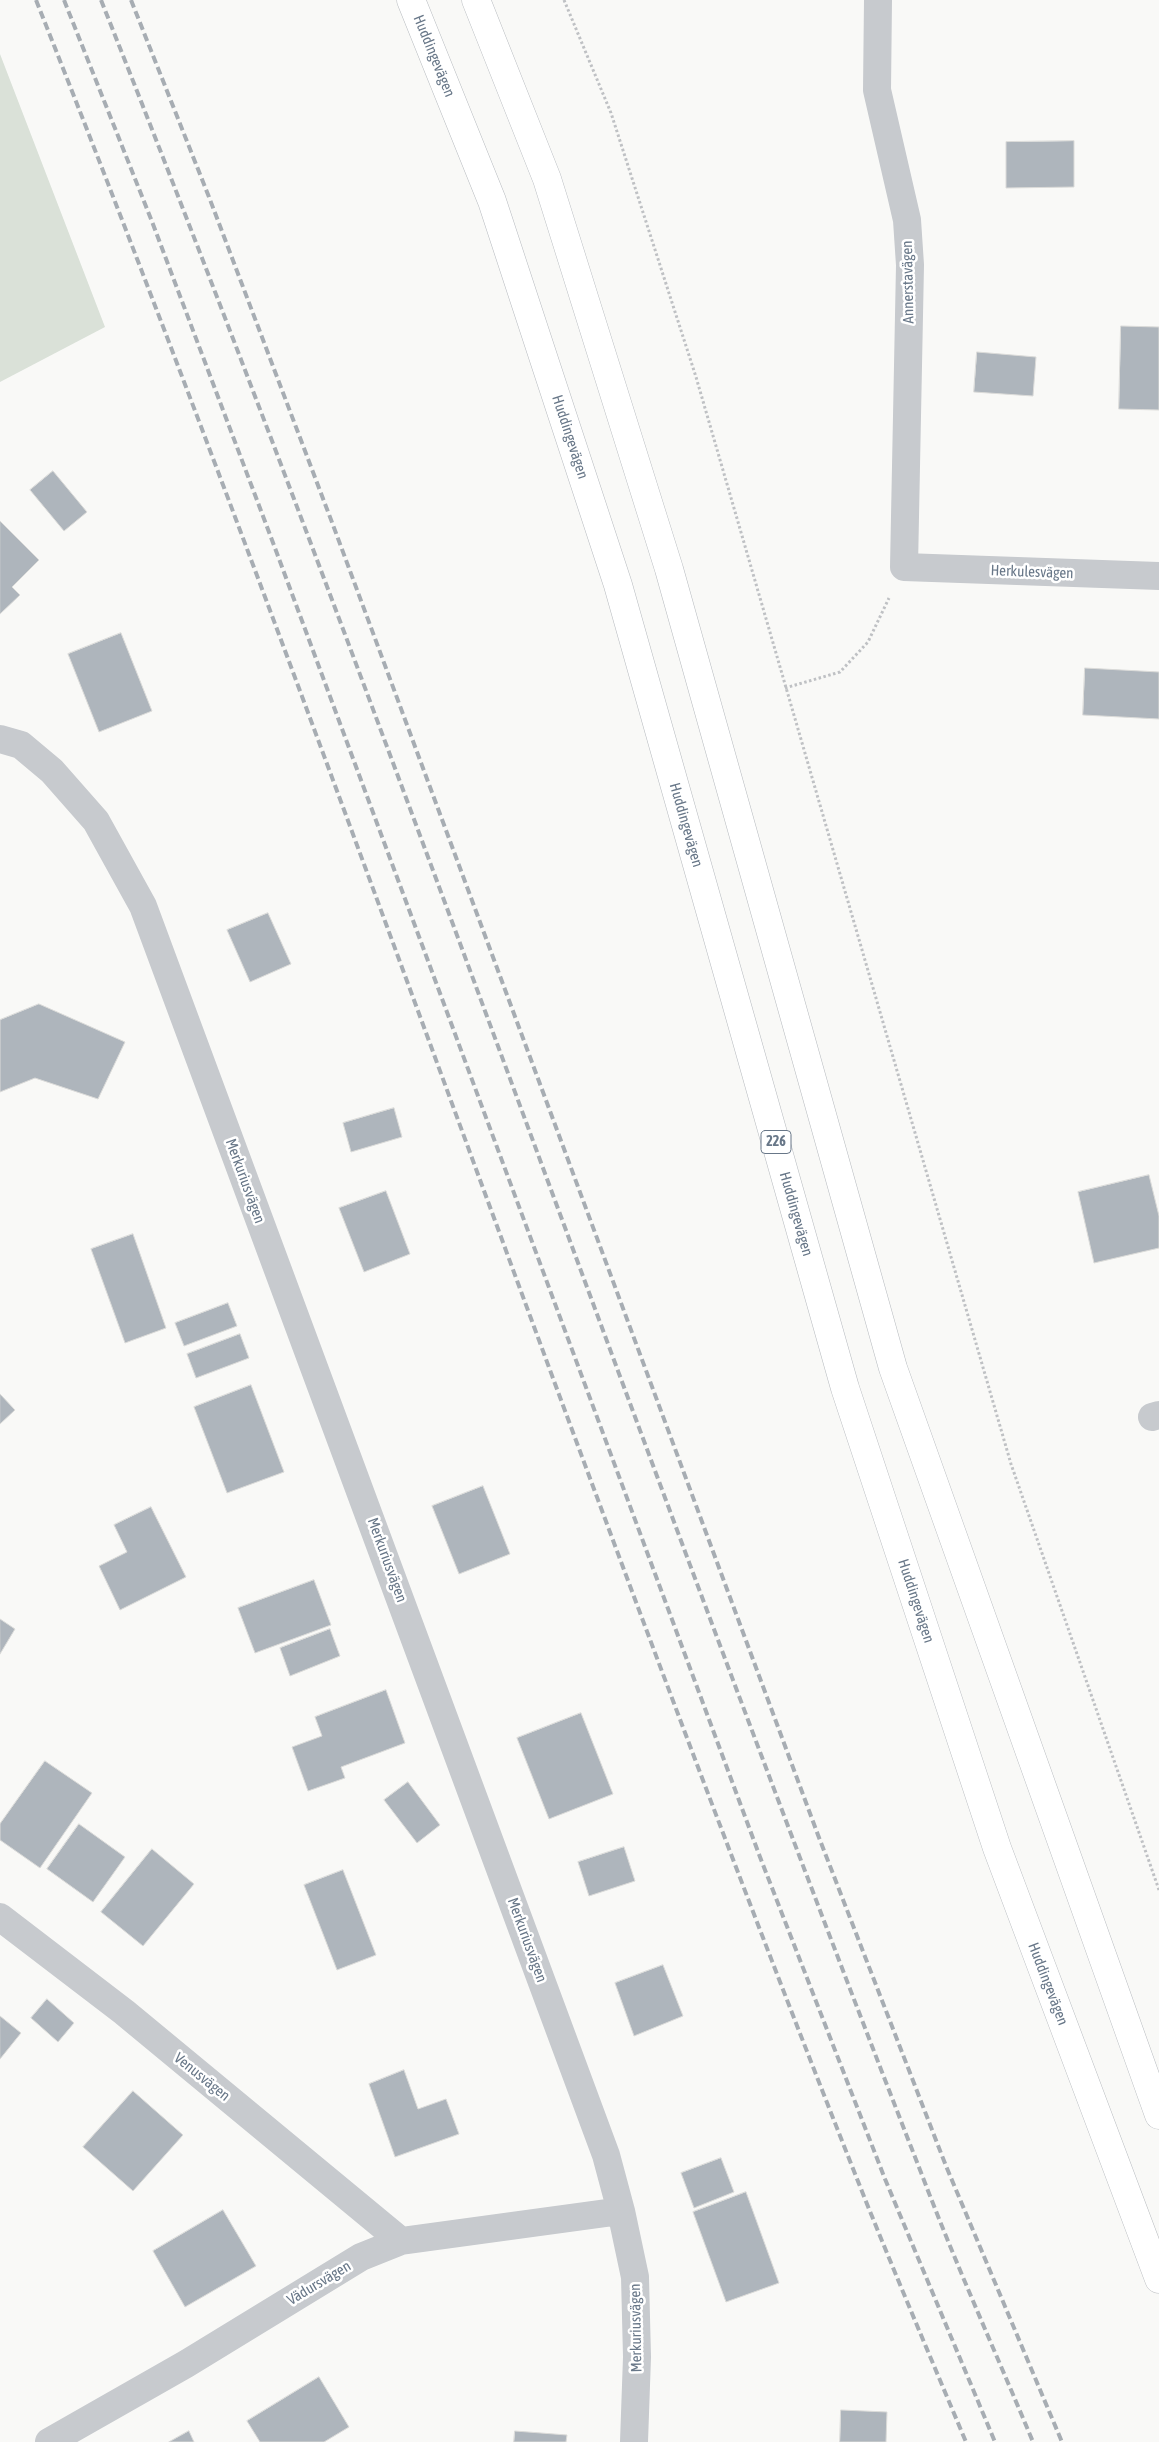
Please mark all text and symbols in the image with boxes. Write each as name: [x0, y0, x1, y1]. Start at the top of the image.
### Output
street label: Huddingevägen: [409, 12, 459, 100]
street label: Annerstavägen: [898, 240, 918, 324]
street label: Huddingevägen: [548, 393, 592, 481]
street label: Herkulesvägen: [990, 562, 1074, 582]
street label: Huddingevägen: [665, 781, 707, 869]
road number: 226: [761, 1130, 791, 1154]
street label: Merkuriusvägen: [221, 1136, 269, 1226]
street label: Huddingevägen: [775, 1170, 817, 1258]
street label: Merkuriusvägen: [363, 1515, 411, 1605]
street label: Huddingevägen: [894, 1557, 938, 1645]
street label: Merkuriusvägen: [503, 1895, 551, 1985]
street label: Huddingevägen: [1024, 1940, 1072, 2028]
street label: Venusvägen: [170, 2049, 234, 2105]
street label: Vädursvägen: [284, 2257, 354, 2309]
street label: Merkuriusvägen: [626, 2283, 646, 2373]

